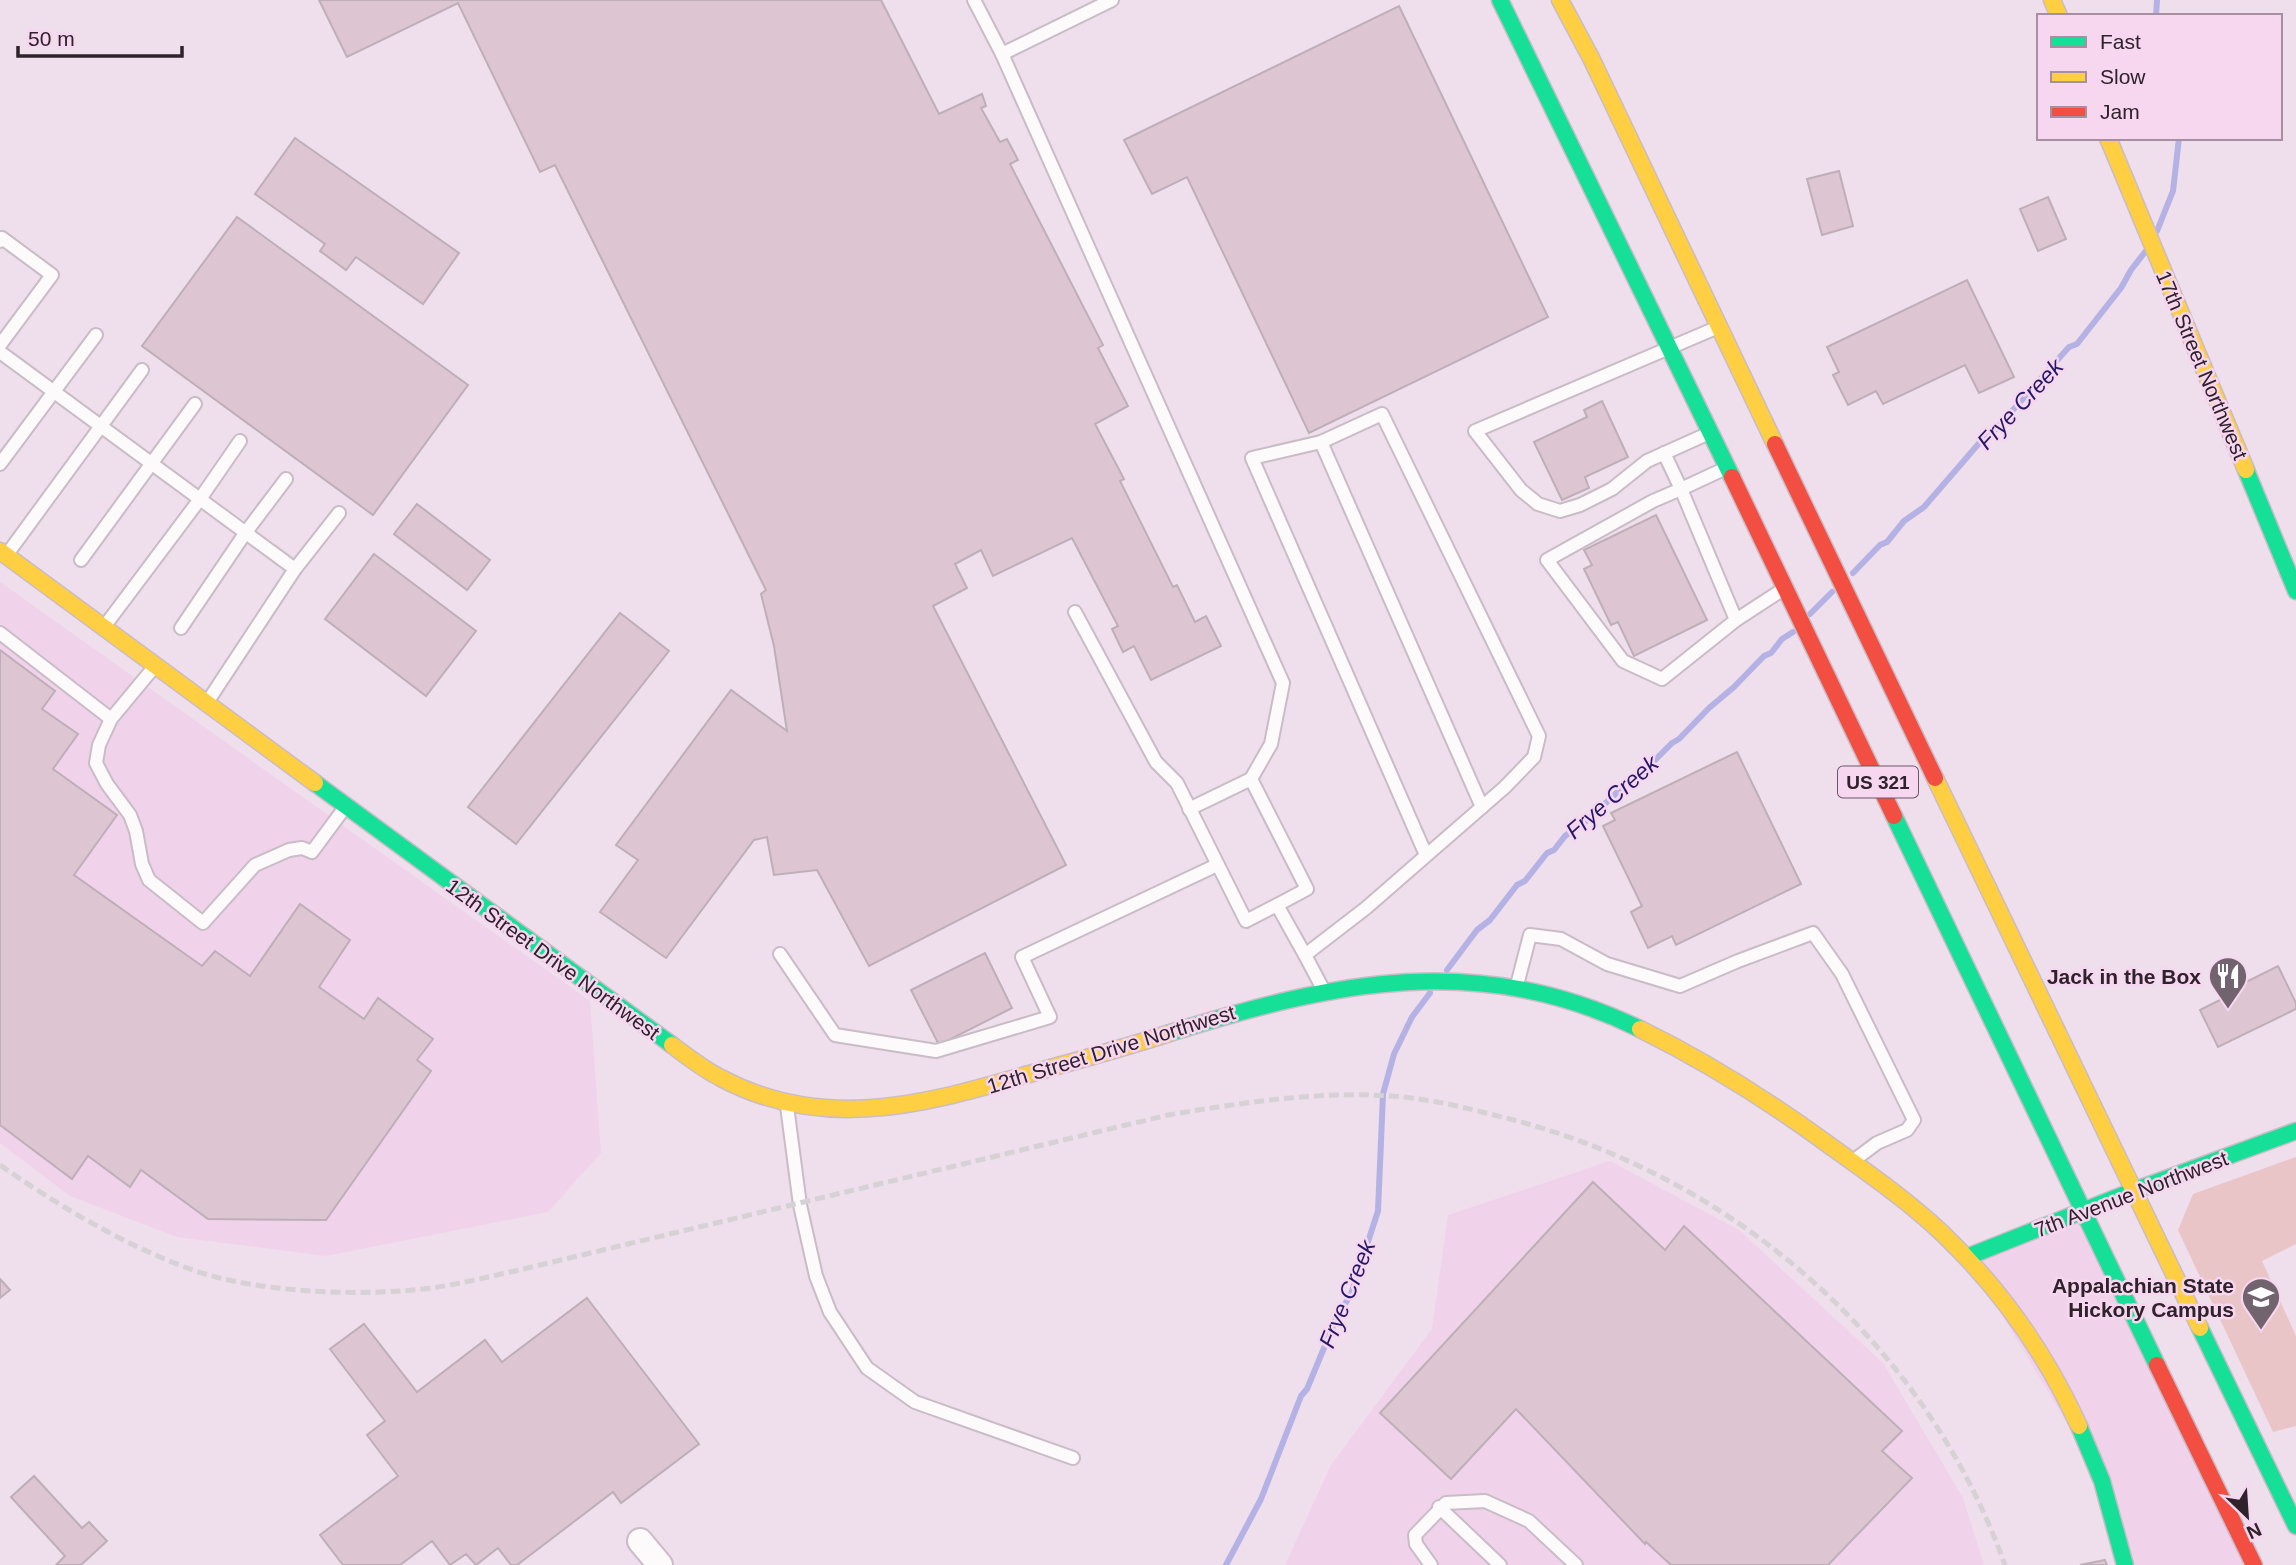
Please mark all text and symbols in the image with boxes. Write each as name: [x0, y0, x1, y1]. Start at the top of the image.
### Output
scale bar: [18, 14, 182, 58]
legend: [2037, 14, 2282, 140]
text: 50 m: [28, 27, 75, 50]
text: Fast: [2100, 30, 2141, 53]
text: Slow: [2100, 65, 2146, 88]
text: Jam: [2100, 100, 2140, 123]
street label: 17th Street Northwest: [2152, 267, 2252, 463]
water label: Frye Creek: [1972, 352, 2069, 454]
water label: Frye Creek: [1561, 749, 1665, 844]
road number: US 321: [1838, 766, 1918, 797]
street label: 12th Street Drive Northwest: [442, 874, 664, 1044]
restaurant icon: Jack in the Box: [2207, 955, 2249, 1010]
place label: Jack in the Box: [2047, 965, 2201, 988]
street label: 12th Street Drive Northwest: [984, 1000, 1238, 1098]
street label: 7th Avenue Northwest: [2031, 1146, 2231, 1241]
water label: Frye Creek: [1314, 1235, 1381, 1352]
place label: Appalachian State Hickory Campus: [2052, 1274, 2234, 1321]
school or university icon: Appalachian State Hickory Campus: [2240, 1276, 2282, 1331]
north arrow: [2212, 1481, 2282, 1551]
text: N: [2243, 1519, 2265, 1543]

